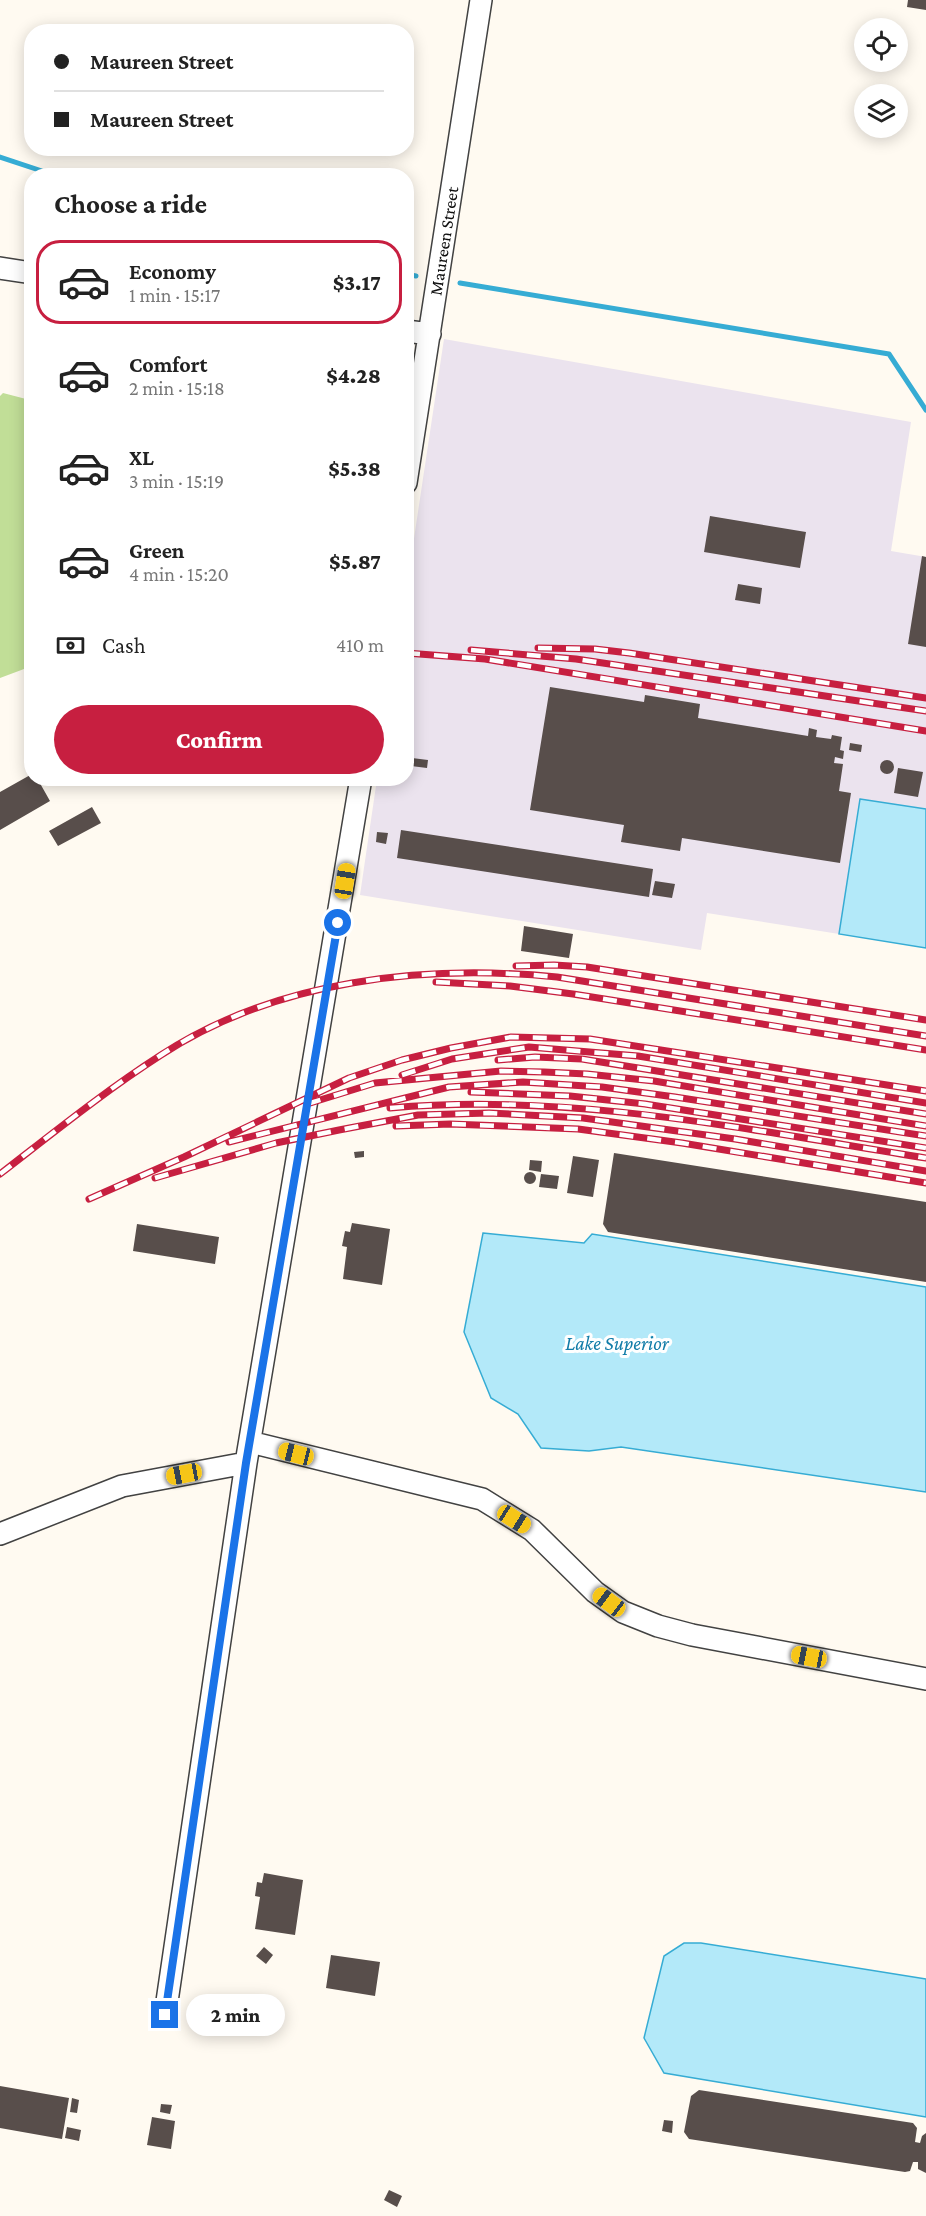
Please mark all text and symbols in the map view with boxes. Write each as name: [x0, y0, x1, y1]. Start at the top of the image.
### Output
map controls: [854, 18, 908, 138]
button: locate: [854, 18, 908, 72]
text: Maureen Street: [90, 49, 233, 74]
button: layers: [854, 84, 908, 138]
text: Maureen Street: [90, 107, 233, 132]
street label: Maureen Street: [426, 184, 463, 297]
text: Choose a ride: [54, 189, 207, 219]
icon: car: [57, 255, 111, 309]
text: Economy: [129, 259, 216, 284]
text: $3.17: [333, 270, 381, 295]
text: 1 min · 15:17: [129, 284, 220, 306]
icon: car: [57, 348, 111, 402]
text: Comfort: [129, 352, 207, 377]
text: $4.28: [326, 363, 381, 388]
text: 2 min · 15:18: [129, 377, 225, 399]
icon: car: [57, 441, 111, 495]
text: XL: [129, 445, 154, 470]
text: $5.38: [328, 456, 381, 481]
text: 3 min · 15:19: [129, 470, 224, 492]
icon: car: [57, 534, 111, 588]
text: Green: [129, 538, 185, 563]
text: $5.87: [329, 549, 381, 574]
text: 4 min · 15:20: [129, 563, 229, 585]
icon: cash: [54, 629, 87, 662]
text: Cash: [102, 633, 146, 658]
text: 410 m: [336, 634, 384, 656]
button: Confirm: [54, 705, 384, 774]
car: [333, 862, 357, 900]
route start: [324, 909, 351, 936]
water label: Lake Superior: [565, 1332, 670, 1355]
car: [276, 1441, 316, 1467]
car: [165, 1462, 203, 1486]
car: [494, 1502, 534, 1536]
car: [589, 1584, 629, 1620]
car: [790, 1645, 828, 1669]
callout: 2 min: [186, 1994, 285, 2036]
route end: [151, 2001, 178, 2028]
text: 2 min: [211, 2004, 260, 2026]

